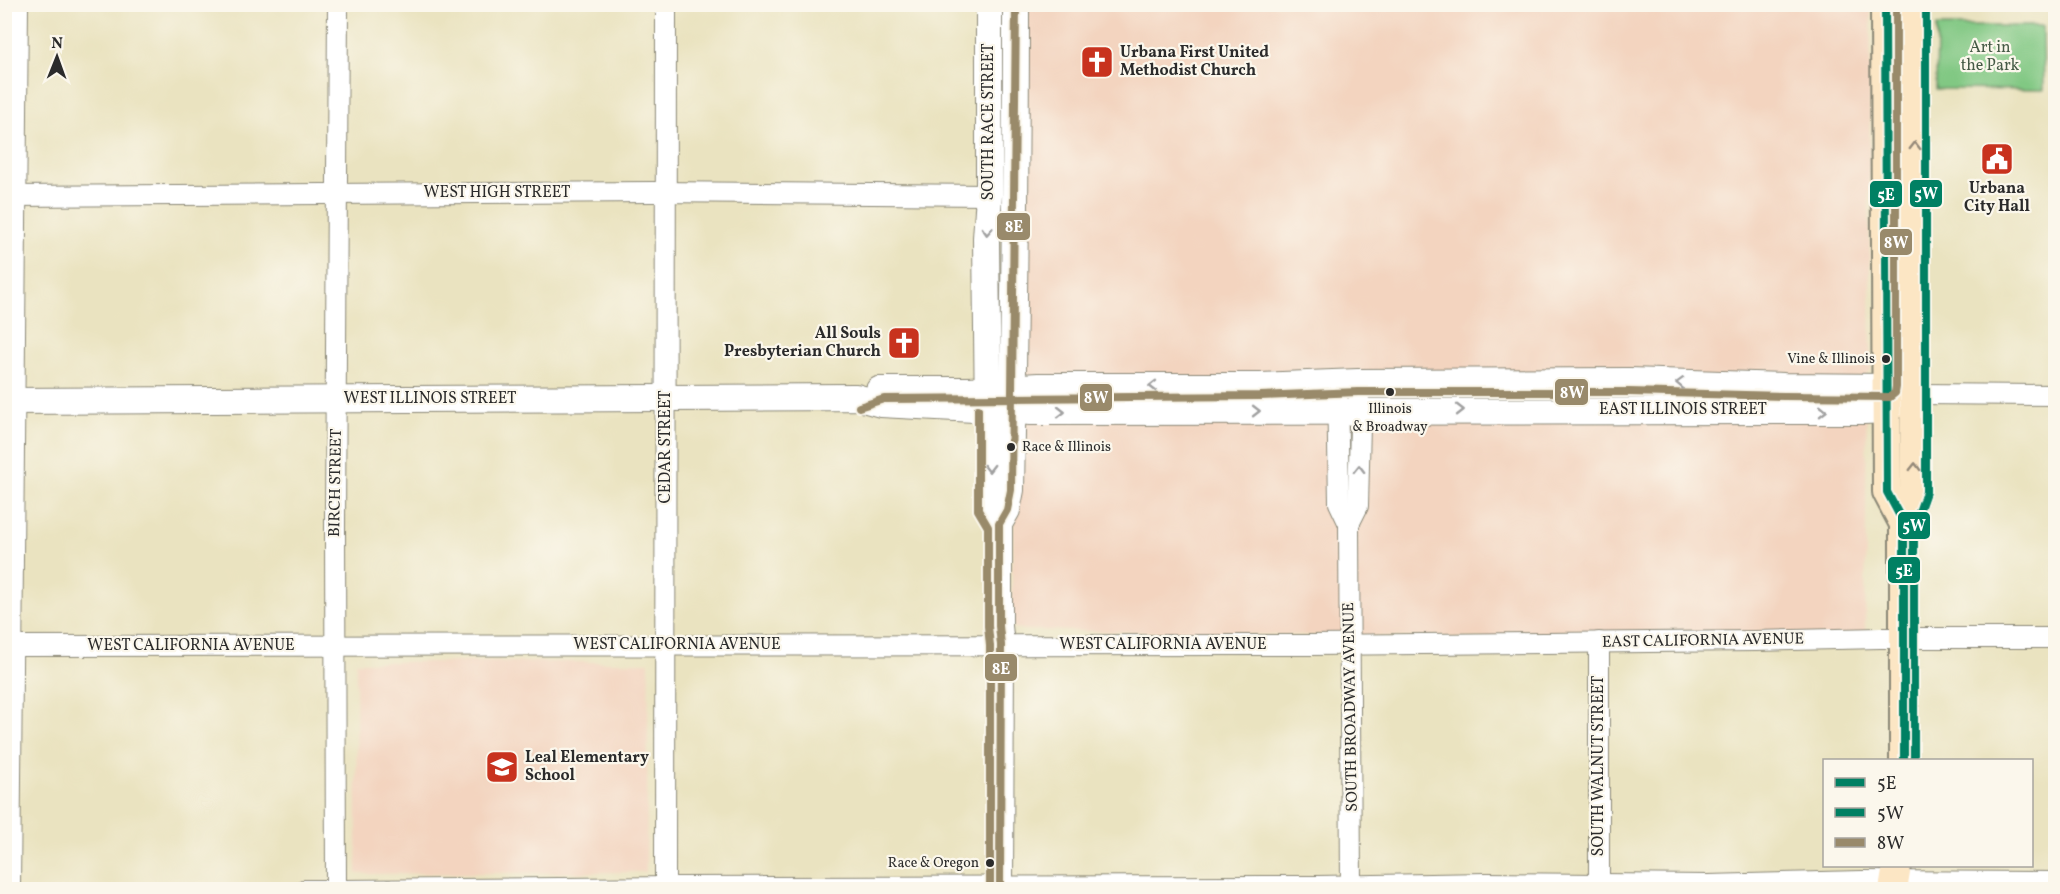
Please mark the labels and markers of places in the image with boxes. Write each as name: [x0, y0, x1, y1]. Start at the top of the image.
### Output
place label: Urbana First United Methodist Church: [1120, 42, 1269, 82]
church icon: Urbana First United Methodist Church: [1079, 44, 1115, 80]
public building icon: Urbana City Hall: [1979, 141, 2015, 177]
place label: Urbana City Hall: [1964, 178, 2031, 218]
place label: All Souls Presbyterian Church: [724, 323, 881, 363]
church icon: All Souls Presbyterian Church: [886, 325, 922, 361]
place label: Vine & Illinois: [1787, 350, 1875, 369]
marker: Vine & Illinois: [1880, 353, 1892, 365]
marker: Illinois & Broadway: [1384, 386, 1396, 398]
place label: Illinois & Broadway: [1352, 400, 1428, 437]
place label: Race & Illinois: [1022, 438, 1111, 457]
marker: Race & Illinois: [1005, 441, 1017, 453]
place label: Leal Elementary School: [525, 747, 649, 787]
school or university icon: Leal Elementary School: [484, 749, 520, 785]
place label: Race & Oregon: [888, 854, 979, 873]
marker: Race & Oregon: [984, 857, 996, 869]

